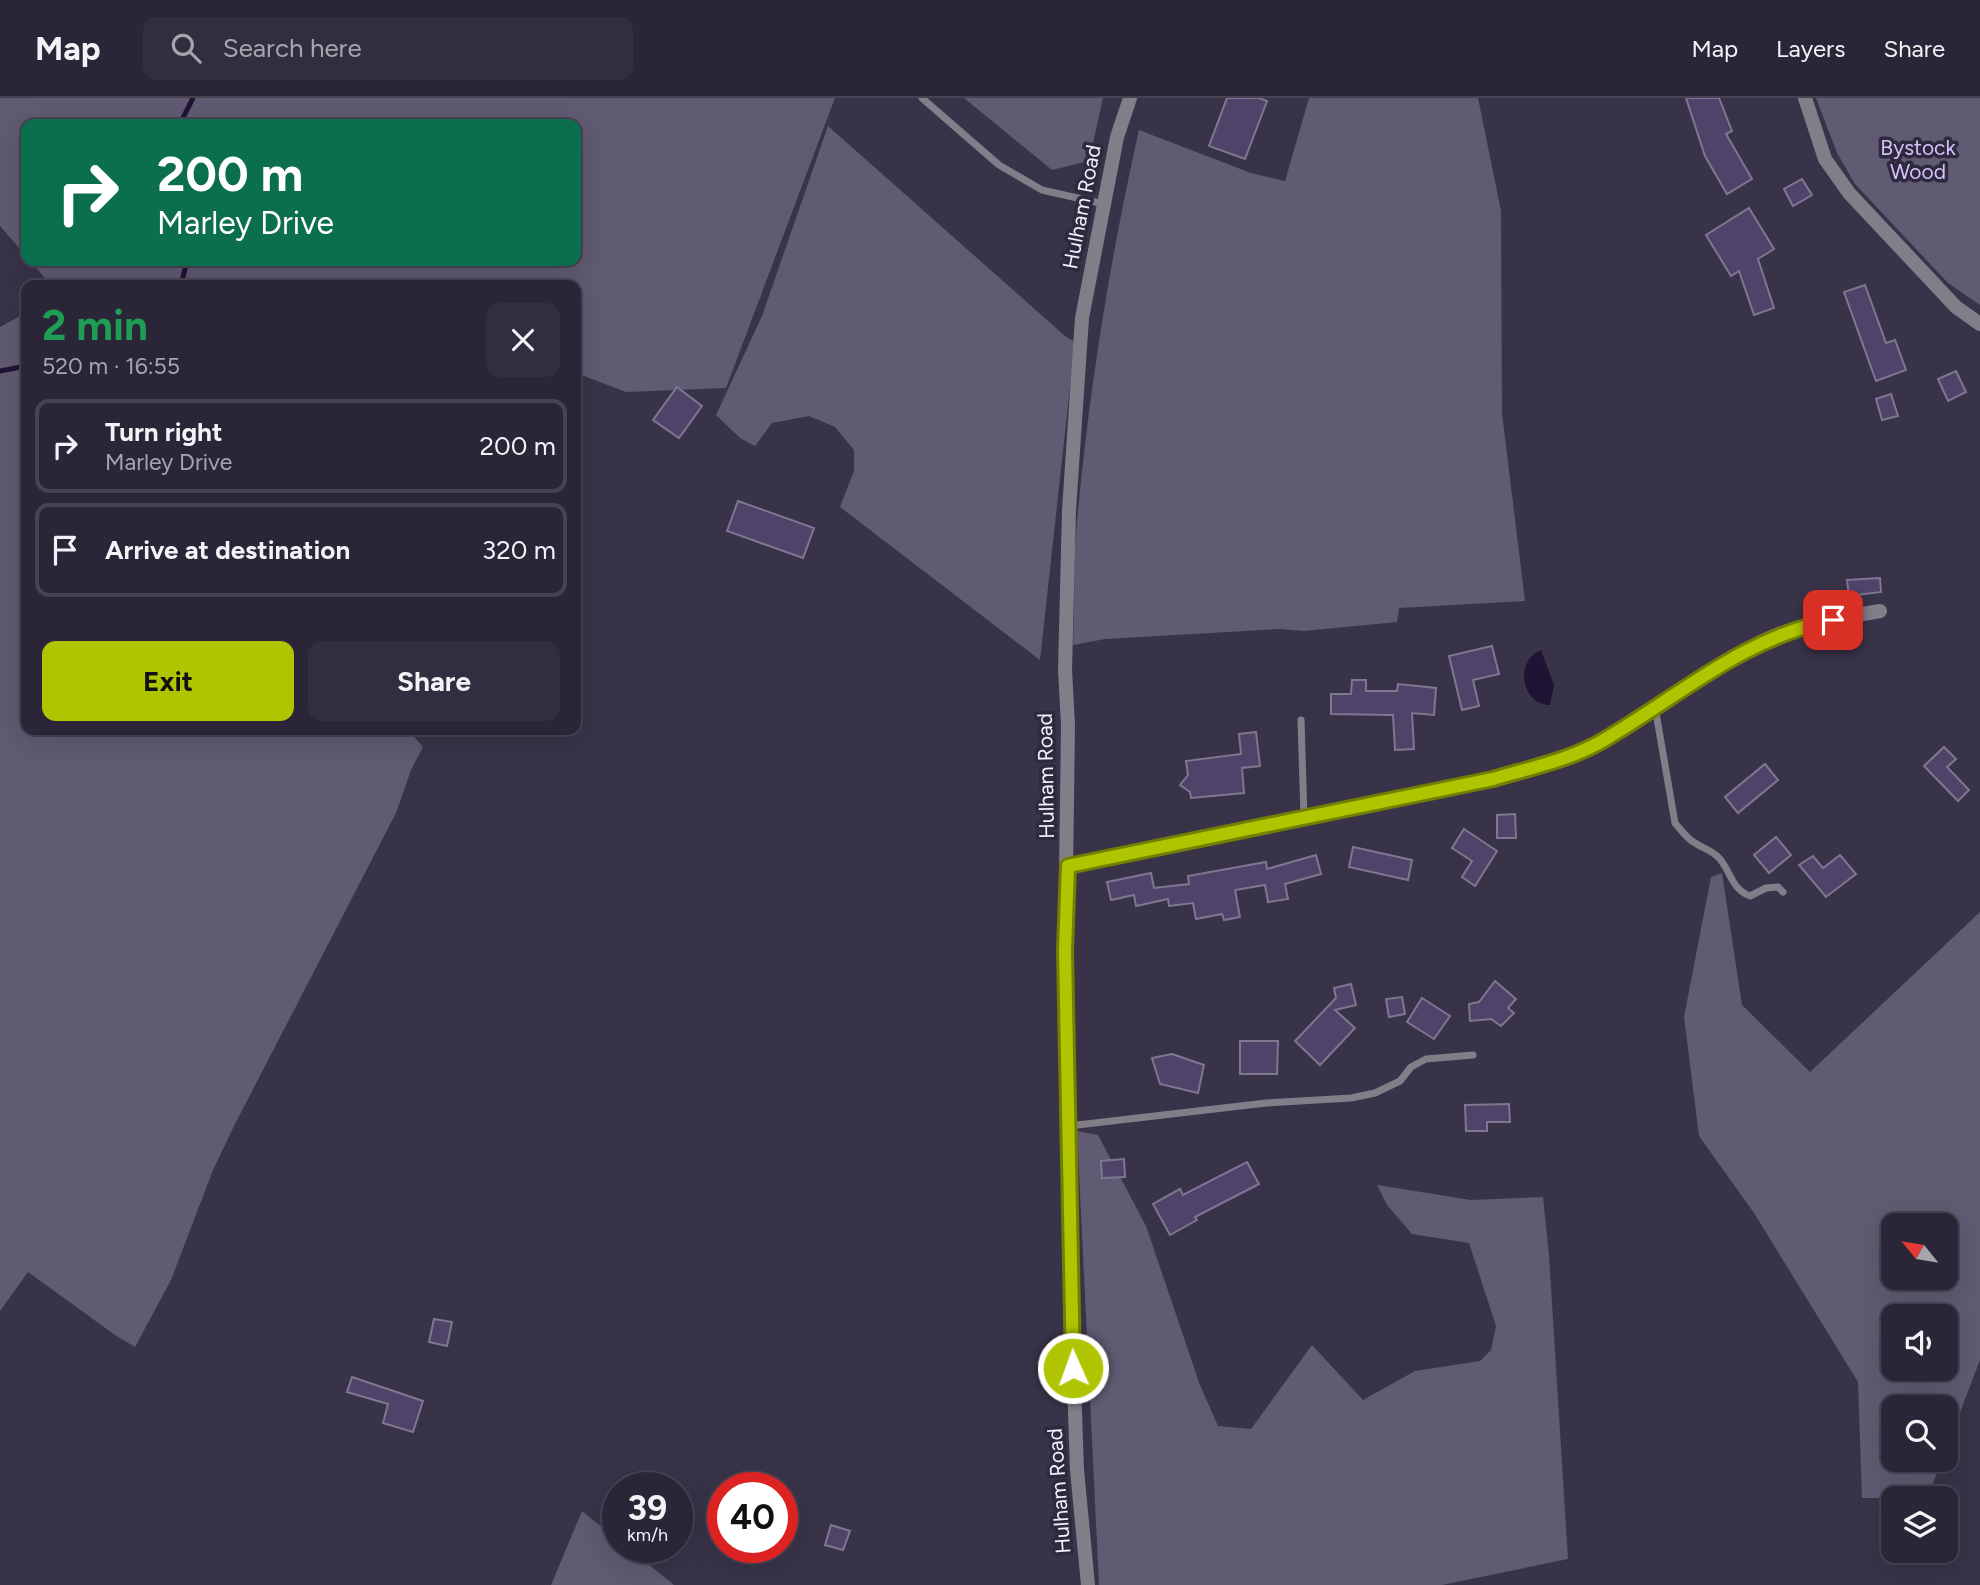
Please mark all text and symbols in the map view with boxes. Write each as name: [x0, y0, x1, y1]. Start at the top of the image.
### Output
search box: [143, 17, 633, 80]
text: Map: [35, 29, 101, 68]
icon: search: [167, 29, 205, 67]
text: Search here: [223, 32, 362, 64]
text: Map: [1691, 34, 1738, 63]
text: Layers: [1776, 34, 1845, 63]
text: Share: [1883, 34, 1945, 63]
park label: Bystock Wood: [1880, 135, 1956, 184]
street label: Hulham Road: [1057, 143, 1106, 271]
text: 200 m: [157, 144, 303, 203]
icon: right: [42, 147, 133, 238]
text: Marley Drive: [157, 204, 334, 242]
text: 2 min: [42, 300, 148, 351]
button: close: [486, 303, 560, 377]
text: 520 m · 16:55: [42, 352, 180, 380]
text: Turn right: [105, 416, 222, 448]
icon: right: [46, 427, 84, 465]
text: 200 m: [480, 430, 556, 462]
text: Marley Drive: [105, 448, 232, 476]
icon: arrive: [46, 531, 84, 569]
text: Arrive at destination: [105, 534, 350, 566]
text: 320 m: [482, 534, 556, 566]
pin: [1803, 590, 1863, 650]
icon: arrive: [1814, 601, 1852, 639]
button: Exit: [42, 641, 294, 721]
button: Share: [308, 641, 560, 721]
street label: Hulham Road: [1032, 713, 1059, 839]
north arrow: [1881, 1213, 1958, 1290]
map controls: [1881, 1213, 1958, 1563]
button: sound: [1881, 1304, 1958, 1381]
position arrow: [1036, 1331, 1110, 1405]
button: search: [1881, 1395, 1958, 1472]
street label: Hulham Road: [1042, 1427, 1075, 1555]
speed limit sign: 40: [707, 1472, 798, 1563]
button: layers: [1881, 1486, 1958, 1563]
text: 39: [628, 1487, 667, 1529]
text: km/h: [627, 1524, 668, 1546]

